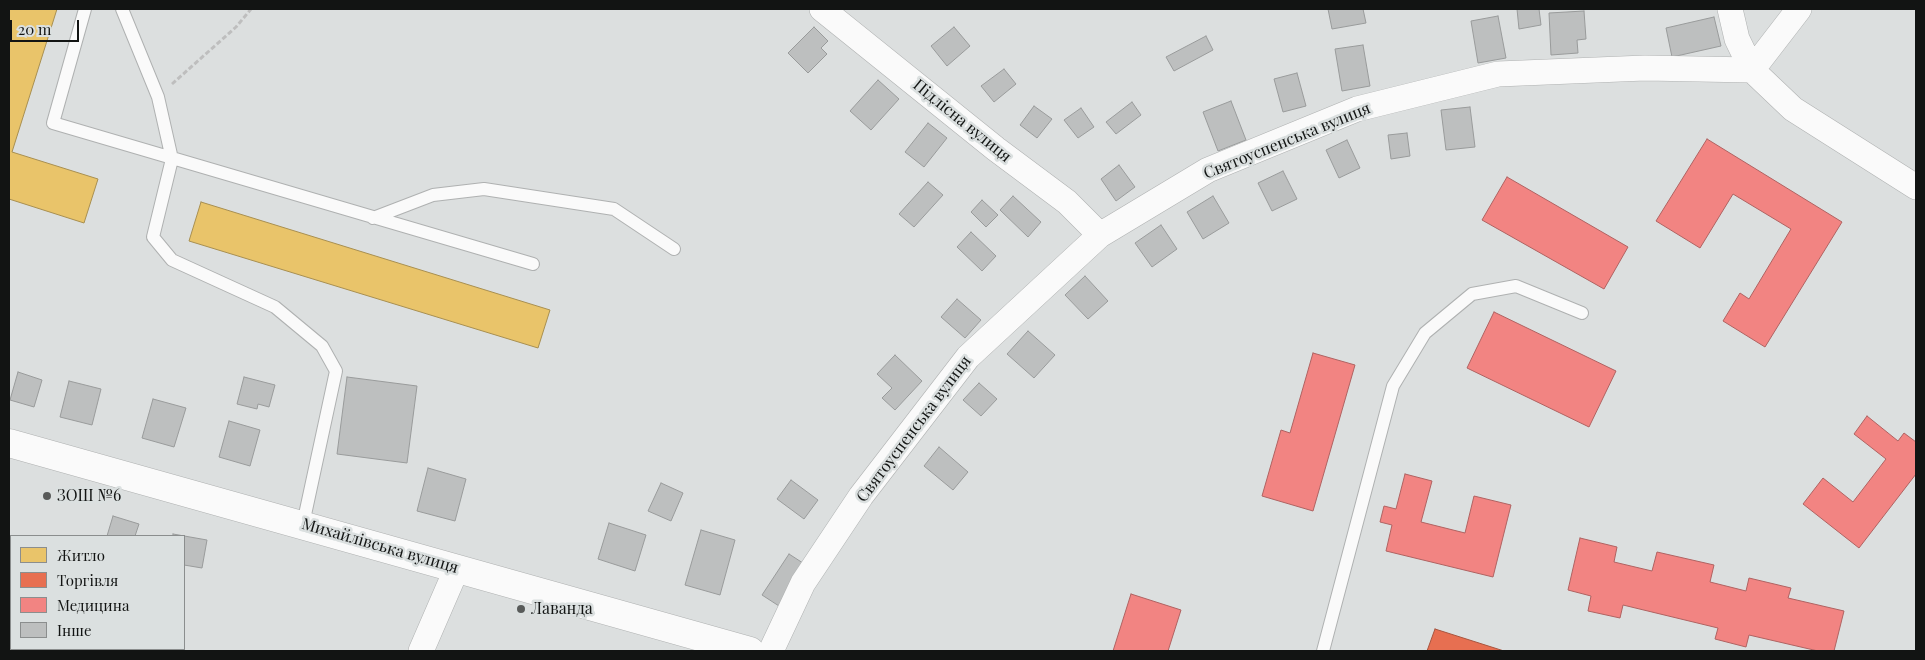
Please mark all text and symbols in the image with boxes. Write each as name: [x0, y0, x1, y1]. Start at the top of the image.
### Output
scale bar: [12, 10, 81, 42]
text: 20 m: [18, 19, 51, 39]
street label: Підлісна вулиця: [909, 76, 1015, 166]
street label: Святоуспенська вулиця: [1201, 99, 1373, 183]
street label: Святоуспенська вулиця: [853, 352, 975, 506]
place label: ЗОШ №6: [57, 486, 121, 506]
marker: ЗОШ №6: [41, 490, 53, 502]
street label: Михайлівська вулиця: [299, 514, 461, 578]
legend: [10, 535, 185, 650]
text: Житло: [57, 545, 105, 565]
text: Торгівля: [57, 570, 118, 590]
text: Медицина: [57, 595, 129, 615]
place label: Лаванда: [531, 599, 593, 619]
marker: Лаванда: [515, 603, 527, 615]
text: Інше: [57, 620, 92, 640]

